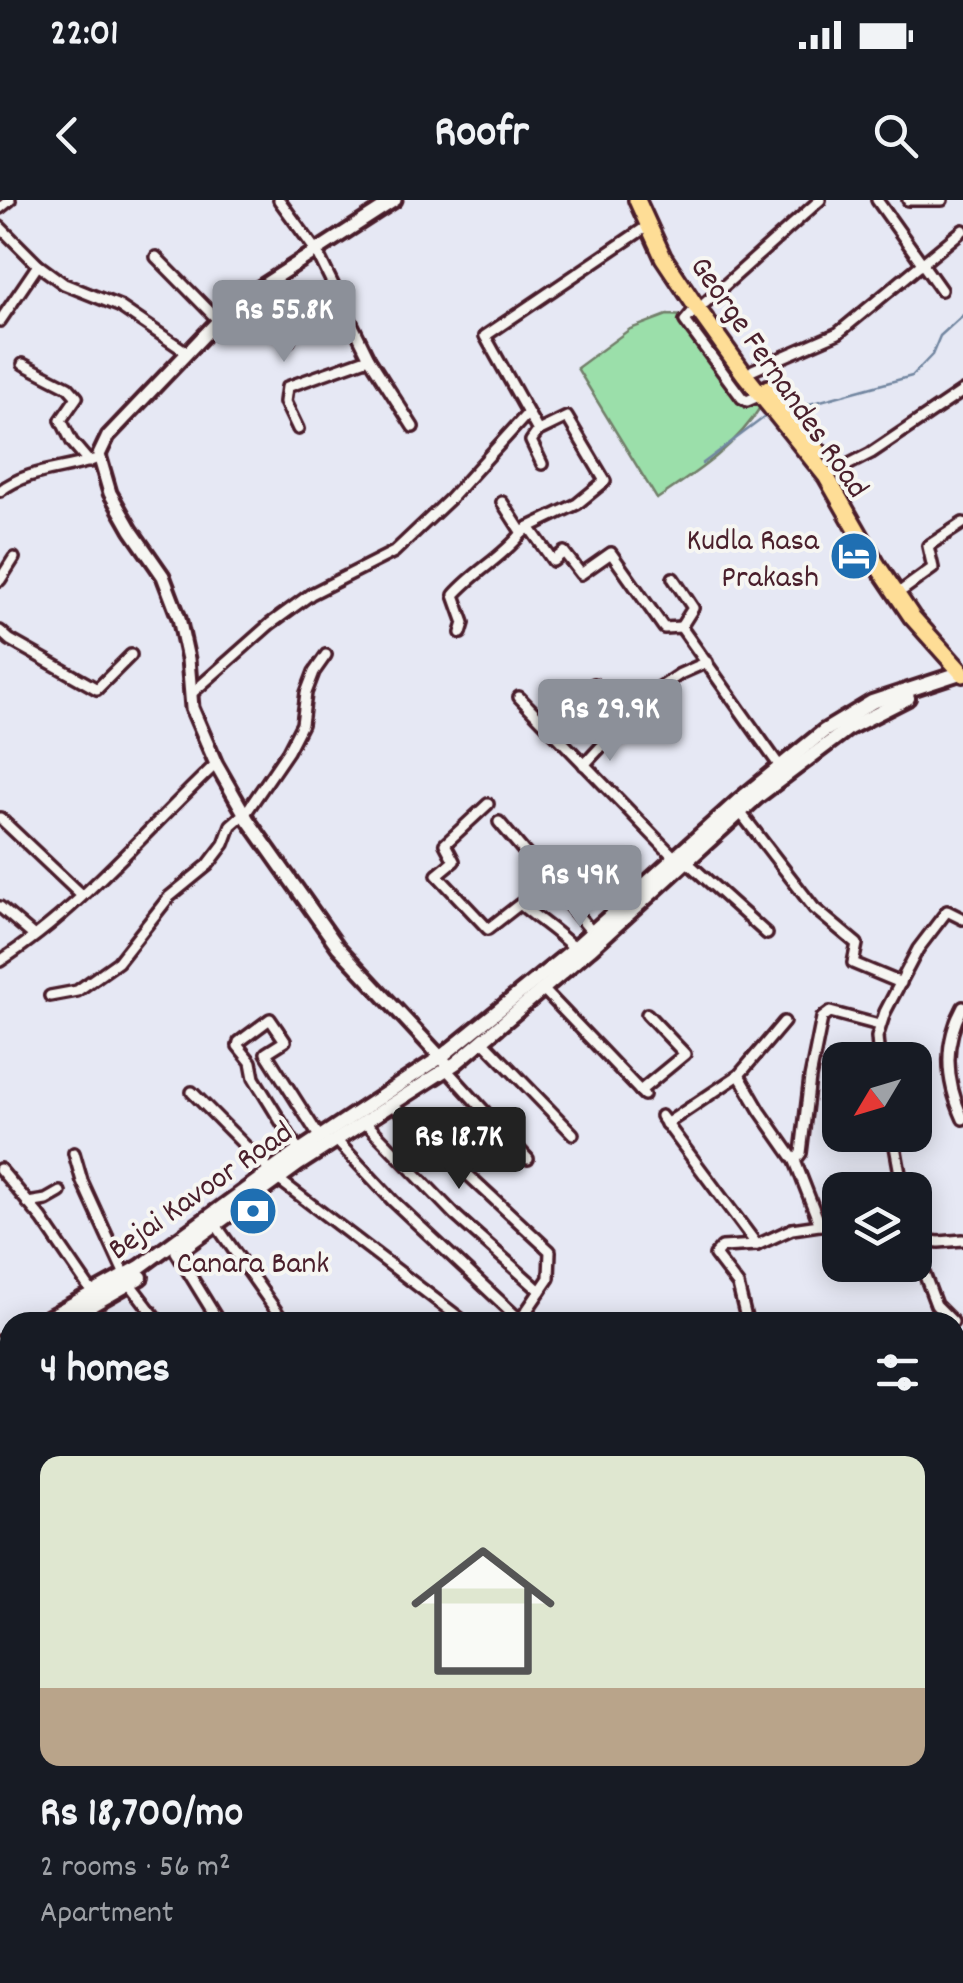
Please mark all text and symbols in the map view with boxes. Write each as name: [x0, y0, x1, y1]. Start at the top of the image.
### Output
text: 22:01: [50, 8, 119, 63]
text: Roofr: [434, 103, 529, 167]
icon: back: [40, 108, 95, 163]
icon: search: [868, 108, 923, 163]
street label: George Fernandes Road: [676, 248, 878, 509]
pin: Rs 55.8K: [181, 280, 387, 365]
text: Rs 55.8K: [235, 289, 333, 335]
place label: Kudla Rasa Prakash: [686, 520, 820, 603]
hotel icon: Kudla Rasa Prakash: [828, 530, 880, 582]
pin: Rs 29.9K: [507, 679, 713, 764]
text: Rs 29.9K: [560, 688, 660, 734]
pin: Rs 49K: [499, 845, 661, 930]
text: Rs 49K: [540, 854, 620, 900]
north arrow: [822, 1042, 932, 1152]
map controls: [822, 1042, 932, 1282]
pin: Rs 18.7K: [356, 1107, 562, 1192]
street label: Bejai Kavoor Road: [100, 1112, 304, 1274]
text: Rs 18.7K: [415, 1116, 503, 1162]
button: layers: [822, 1172, 932, 1282]
bank icon: Canara Bank: [227, 1185, 279, 1237]
place label: Canara Bank: [177, 1243, 329, 1289]
text: 4 homes: [40, 1342, 170, 1402]
icon: filters: [870, 1345, 925, 1400]
icon: home: [393, 1521, 573, 1701]
text: Rs 18,700/mo: [40, 1786, 243, 1846]
text: 2 rooms · 56 m²: [40, 1846, 231, 1892]
text: Apartment: [40, 1892, 174, 1938]

